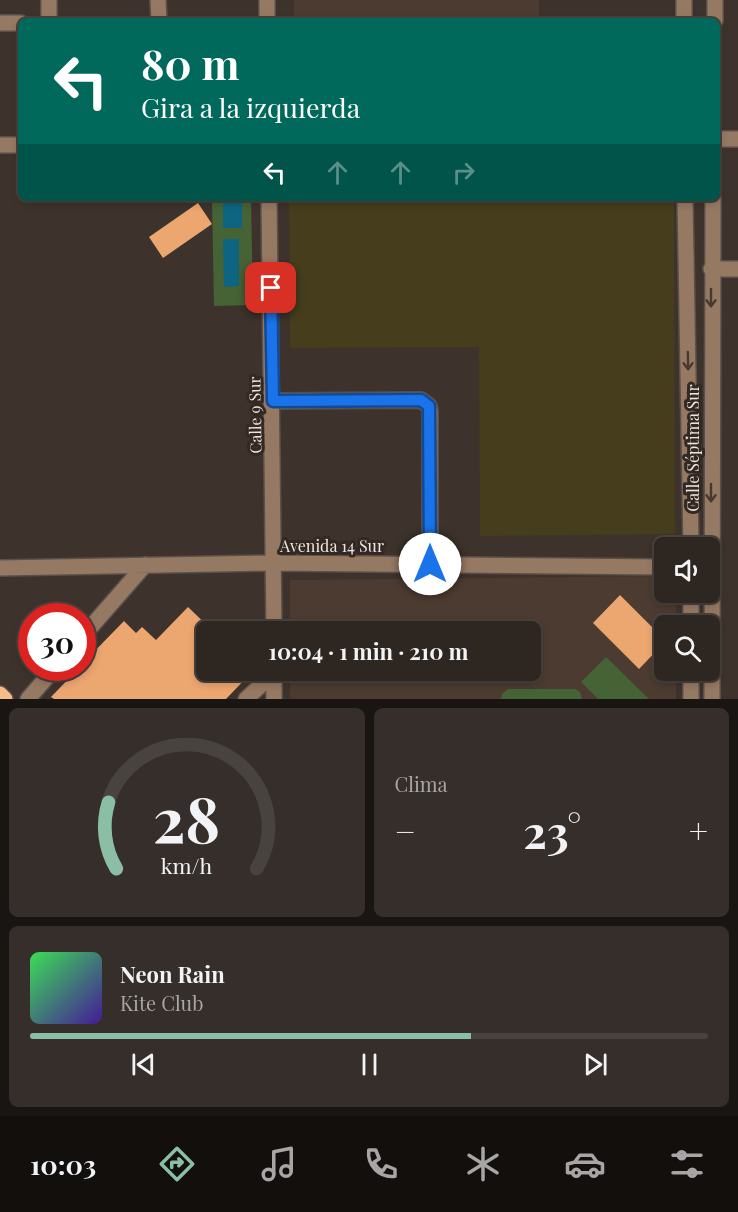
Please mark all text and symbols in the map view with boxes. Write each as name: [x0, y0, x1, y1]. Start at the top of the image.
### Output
text: 80 m: [141, 35, 239, 91]
icon: left: [42, 42, 120, 120]
text: Gira a la izquierda: [141, 89, 360, 125]
icon: left: [258, 156, 291, 189]
icon: ahead: [321, 156, 354, 189]
icon: ahead: [384, 156, 417, 189]
icon: right: [447, 156, 480, 189]
pin: [245, 262, 296, 313]
icon: arrive: [254, 271, 287, 304]
one-way arrow: [705, 288, 717, 308]
one-way arrow: [682, 351, 693, 371]
street label: Calle 9 Sur: [243, 376, 266, 454]
street label: Calle Séptima Sur: [682, 384, 703, 512]
one-way arrow: [705, 483, 717, 503]
position arrow: [398, 532, 462, 596]
street label: Avenida 14 Sur: [279, 535, 384, 556]
map controls: [654, 537, 720, 681]
button: sound: [654, 537, 720, 603]
speed limit sign: 30: [18, 603, 96, 681]
button: search: [654, 615, 720, 681]
text: 10:04 · 1 min · 210 m: [268, 636, 469, 666]
text: Clima: [395, 770, 448, 797]
text: 28: [153, 775, 221, 859]
text: 23°: [523, 800, 581, 860]
text: −: [395, 808, 416, 852]
text: +: [689, 808, 708, 852]
text: km/h: [161, 852, 213, 880]
text: Neon Rain: [120, 959, 225, 989]
text: Kite Club: [120, 989, 204, 1016]
icon: previous: [127, 1048, 160, 1081]
icon: pause: [353, 1048, 386, 1081]
icon: next: [579, 1048, 612, 1081]
icon: directions: [156, 1143, 198, 1185]
icon: music: [258, 1143, 300, 1185]
icon: phone: [360, 1143, 402, 1185]
icon: climate: [462, 1143, 504, 1185]
icon: car: [564, 1143, 606, 1185]
icon: filters: [666, 1143, 708, 1185]
text: 10:03: [30, 1146, 96, 1182]

